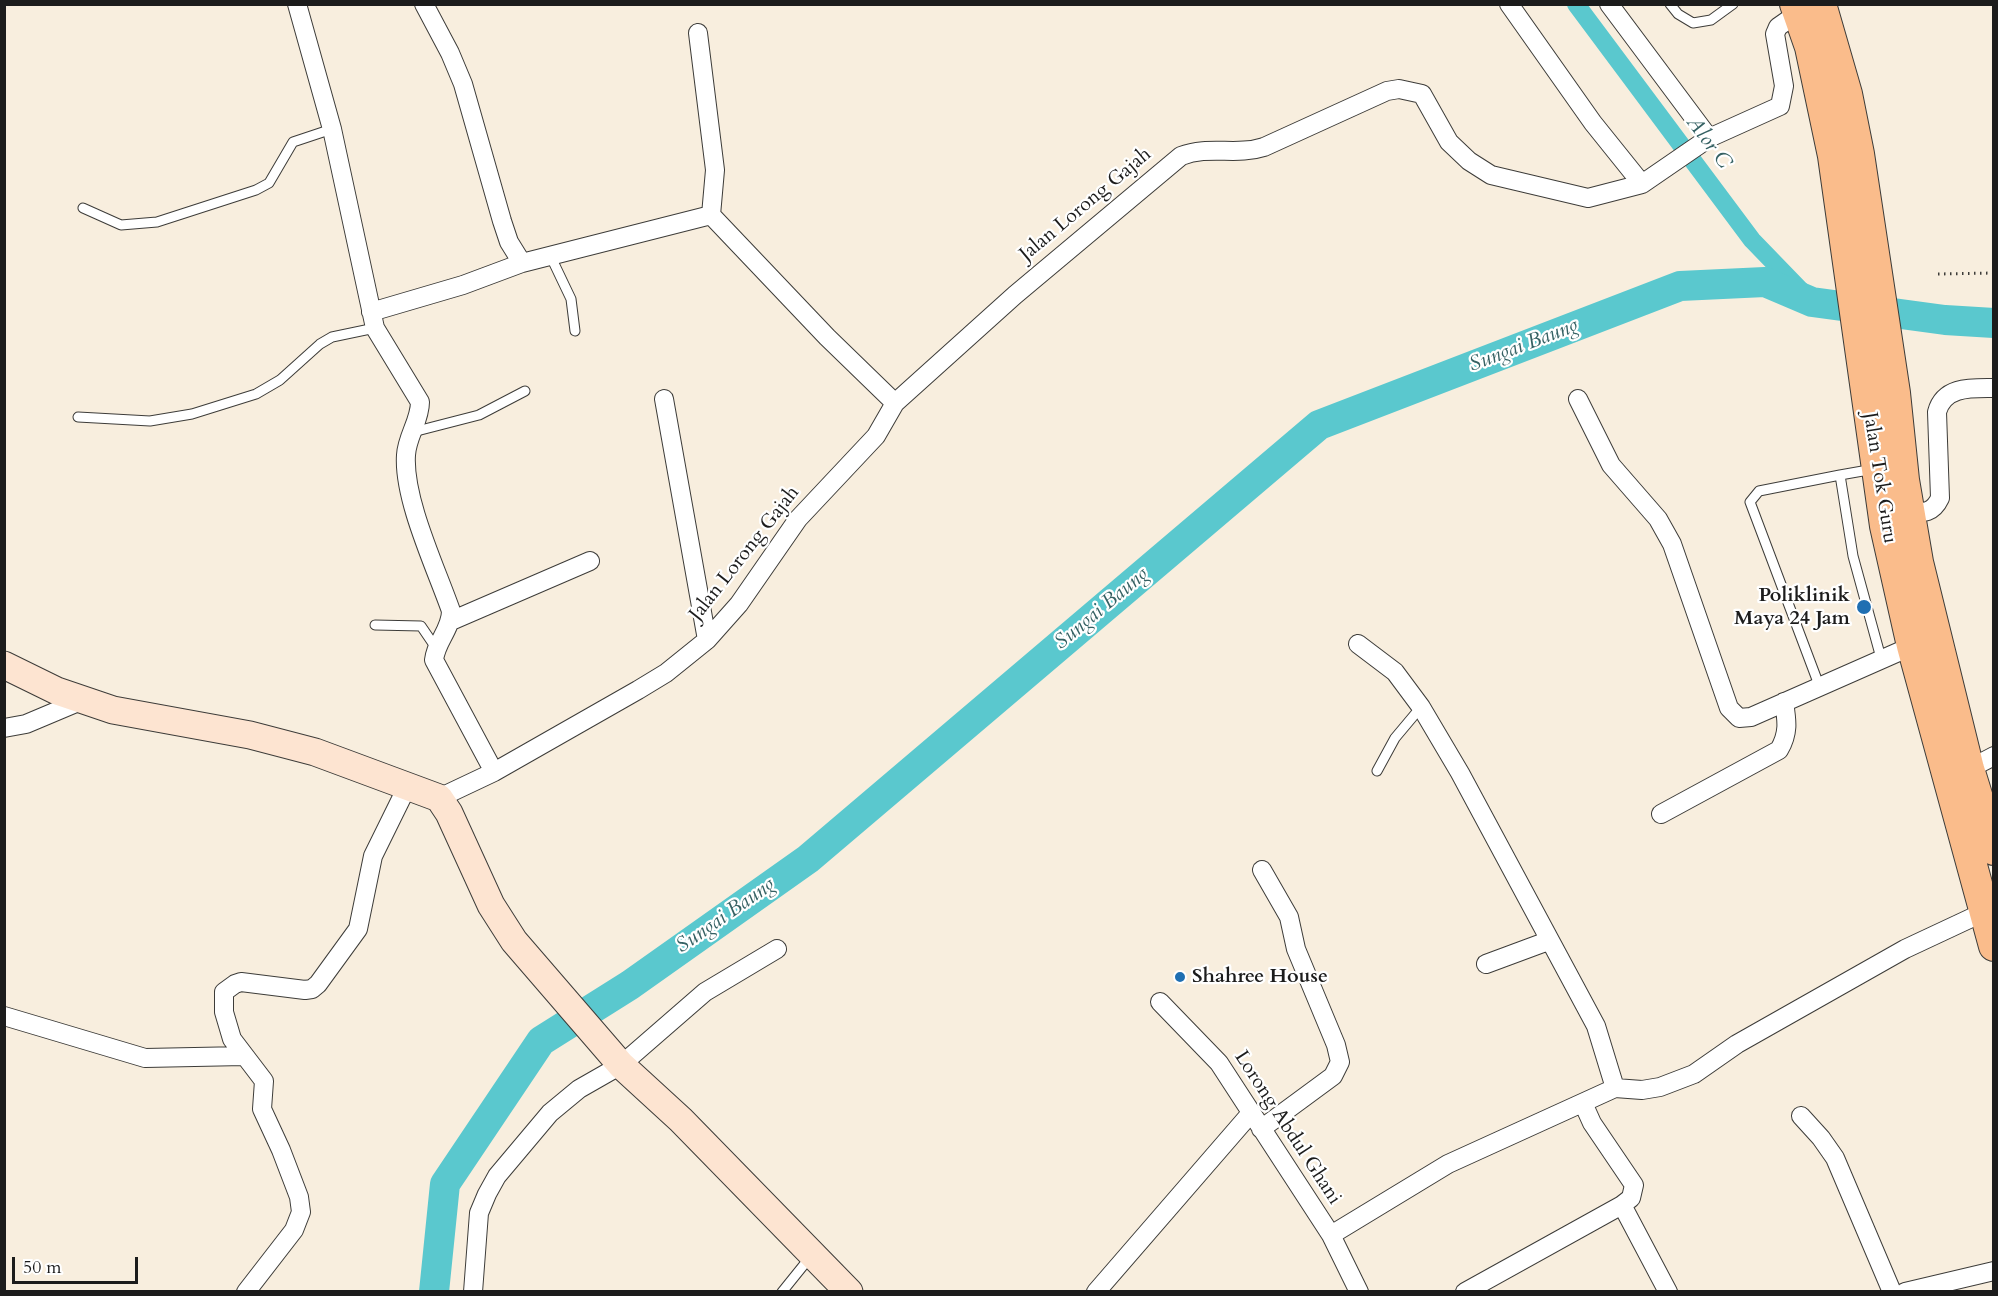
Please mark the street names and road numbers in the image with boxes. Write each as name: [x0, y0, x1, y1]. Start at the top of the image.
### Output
street label: Jalan Lorong Gajah: [1015, 143, 1157, 267]
street label: Jalan Tok Guru: [1857, 411, 1901, 545]
street label: Jalan Lorong Gajah: [685, 482, 805, 626]
street label: Lorong Abdul Ghani: [1228, 1047, 1346, 1209]

